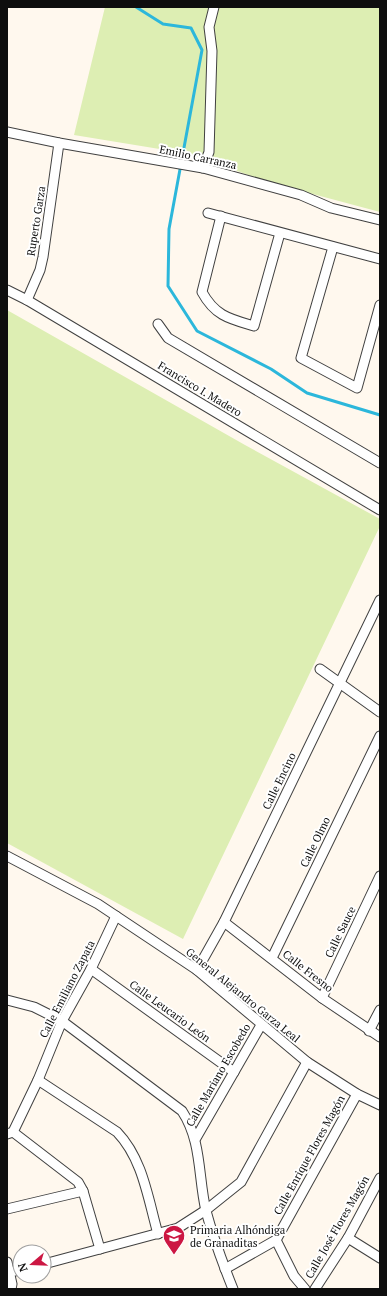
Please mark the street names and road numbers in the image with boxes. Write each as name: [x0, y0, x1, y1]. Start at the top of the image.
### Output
street label: Emilio Carranza: [158, 142, 238, 172]
street label: Ruperto Garza: [24, 185, 48, 257]
street label: Francisco I. Madero: [156, 358, 244, 420]
street label: Calle Encino: [259, 750, 299, 812]
street label: Calle Olmo: [297, 814, 333, 870]
street label: Calle Sauce: [321, 903, 359, 960]
street label: Calle Emiliano Zapata: [36, 937, 98, 1040]
street label: General Alejandro Garza Leal: [183, 945, 303, 1045]
street label: Calle Fresno: [280, 947, 336, 995]
street label: Calle Leucario León: [127, 977, 214, 1045]
street label: Calle Mariano Escobedo: [183, 1021, 253, 1129]
street label: Calle Enrique Flores Magón: [270, 1092, 348, 1217]
street label: Calle José Flores Magón: [302, 1173, 372, 1281]

